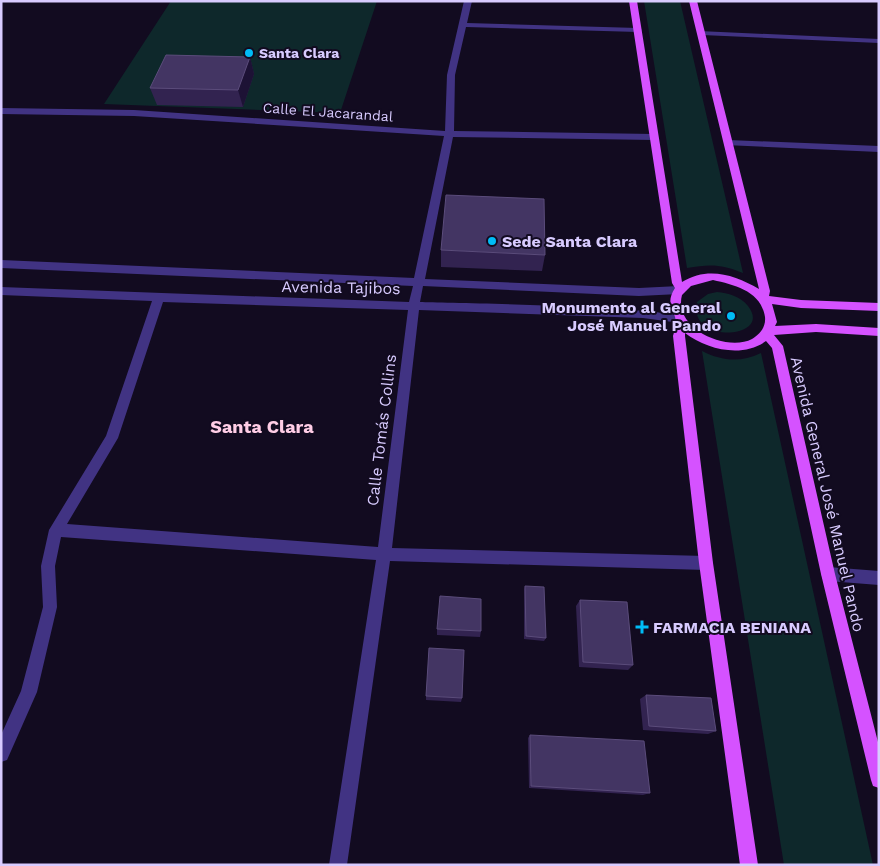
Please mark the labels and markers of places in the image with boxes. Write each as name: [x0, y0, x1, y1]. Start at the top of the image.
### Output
place label: Santa Clara: [259, 45, 340, 61]
marker: Santa Clara: [243, 47, 255, 59]
place label: Sede Santa Clara: [502, 232, 638, 251]
marker: Sede Santa Clara: [486, 235, 498, 247]
place label: Monumento al General José Manuel Pando: [542, 298, 722, 335]
marker: Monumento al General José Manuel Pando: [725, 310, 737, 322]
place label: FARMACIA BENIANA: [653, 618, 811, 637]
marker: FARMACIA BENIANA: [635, 620, 649, 634]

